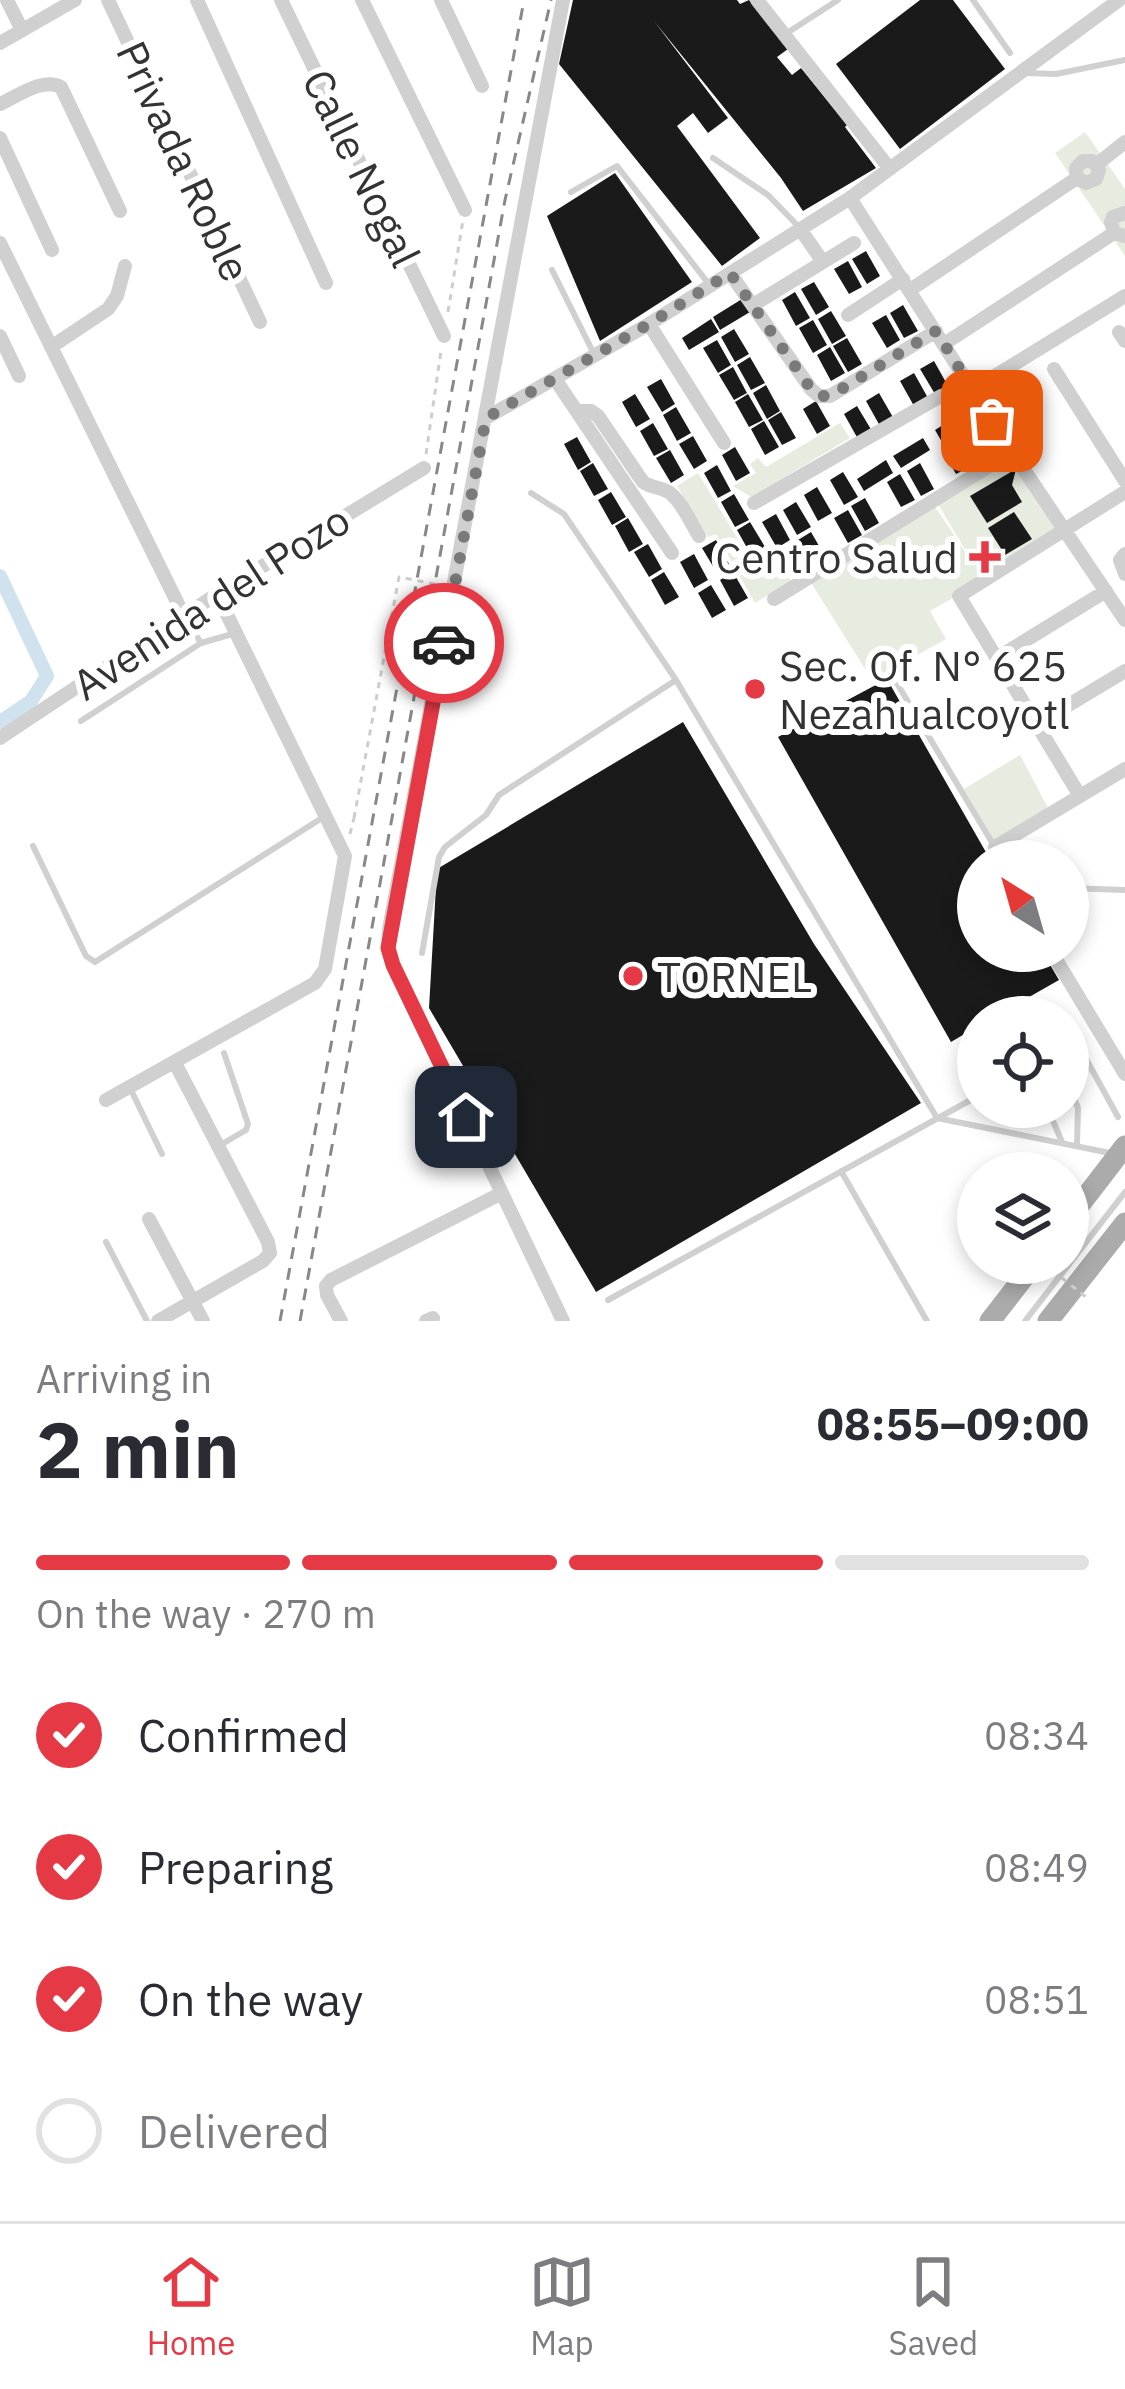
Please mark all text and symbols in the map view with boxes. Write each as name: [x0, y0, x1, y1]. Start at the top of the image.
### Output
street label: Privada Roble: [104, 32, 264, 290]
street label: Calle Nogal: [291, 60, 433, 276]
pin: [941, 370, 1043, 472]
icon: bag: [959, 388, 1025, 454]
street label: Avenida del Pozo: [62, 492, 360, 712]
place label: Centro Salud: [715, 530, 958, 585]
marker: Centro Salud: [969, 541, 1001, 573]
courier: [384, 583, 504, 703]
icon: car: [411, 610, 477, 676]
place label: Sec. Of. N° 625 Nezahualcoyotl: [779, 638, 1070, 741]
marker: Sec. Of. N° 625 Nezahualcoyotl: [742, 676, 768, 702]
north arrow: [957, 840, 1089, 972]
map controls: [957, 840, 1089, 1284]
place label: TORNEL: [657, 949, 812, 1004]
marker: TORNEL: [620, 963, 646, 989]
button: locate: [957, 996, 1089, 1128]
pin: [415, 1066, 517, 1168]
icon: home: [433, 1084, 499, 1150]
button: layers: [957, 1152, 1089, 1284]
text: Arriving in: [36, 1353, 212, 1404]
text: 08:55–09:00: [817, 1394, 1089, 1452]
text: 2 min: [36, 1398, 240, 1499]
text: On the way · 270 m: [36, 1588, 376, 1639]
icon: check: [36, 1702, 102, 1768]
text: Confirmed: [138, 1706, 349, 1764]
text: 08:34: [984, 1710, 1089, 1761]
icon: check: [36, 1834, 102, 1900]
text: Preparing: [138, 1838, 333, 1896]
text: 08:49: [984, 1842, 1089, 1893]
icon: check: [36, 1966, 102, 2032]
text: On the way: [138, 1970, 363, 2028]
text: 08:51: [984, 1974, 1089, 2025]
text: Delivered: [138, 2102, 330, 2160]
tab: Home: [147, 2249, 235, 2364]
tab: Map: [529, 2249, 595, 2364]
tab: Saved: [888, 2249, 978, 2364]

